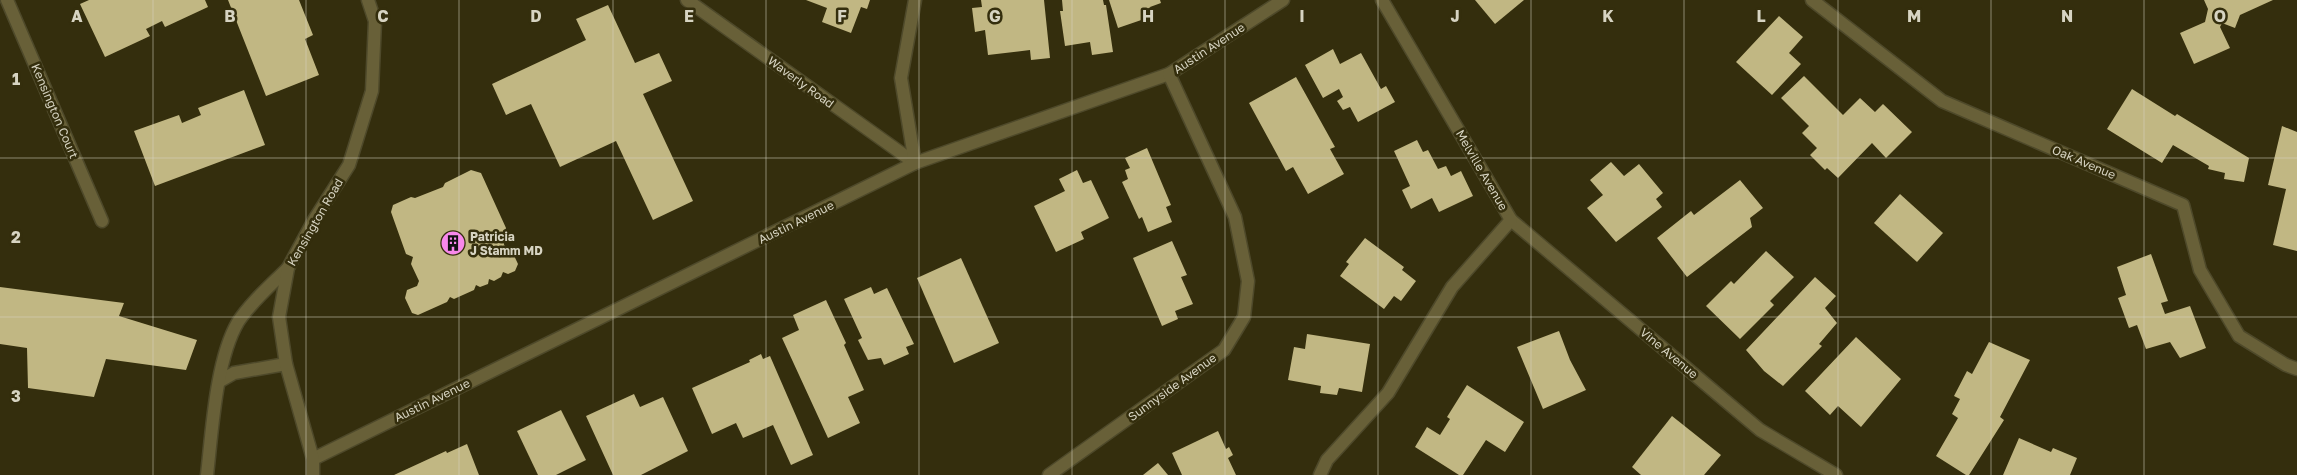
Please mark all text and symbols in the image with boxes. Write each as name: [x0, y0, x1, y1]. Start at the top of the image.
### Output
text: A: [71, 6, 83, 26]
text: B: [224, 6, 236, 26]
text: C: [377, 6, 389, 26]
text: D: [530, 6, 542, 26]
text: E: [684, 6, 694, 26]
text: F: [837, 6, 847, 26]
text: G: [989, 6, 1001, 26]
text: H: [1142, 6, 1154, 26]
text: I: [1299, 6, 1305, 26]
text: J: [1450, 6, 1460, 26]
text: K: [1602, 6, 1614, 26]
text: L: [1756, 6, 1766, 26]
text: M: [1907, 6, 1921, 26]
text: N: [2061, 6, 2073, 26]
text: O: [2214, 6, 2226, 26]
street label: Austin Avenue: [1170, 19, 1248, 77]
street label: Waverly Road: [765, 53, 837, 111]
street label: Kensington Court: [28, 61, 82, 161]
text: 1: [12, 69, 20, 89]
street label: Melville Avenue: [1453, 127, 1511, 213]
street label: Oak Avenue: [2050, 142, 2118, 182]
street label: Kensington Road: [284, 176, 346, 268]
street label: Austin Avenue: [756, 197, 836, 247]
text: 2: [11, 227, 21, 247]
place label: Patricia J Stamm MD: [470, 229, 543, 258]
building icon: Patricia J Stamm MD: [440, 230, 466, 256]
street label: Vine Avenue: [1637, 324, 1701, 382]
street label: Sunnyside Avenue: [1125, 350, 1219, 424]
street label: Austin Avenue: [392, 375, 472, 425]
text: 3: [11, 386, 21, 406]

